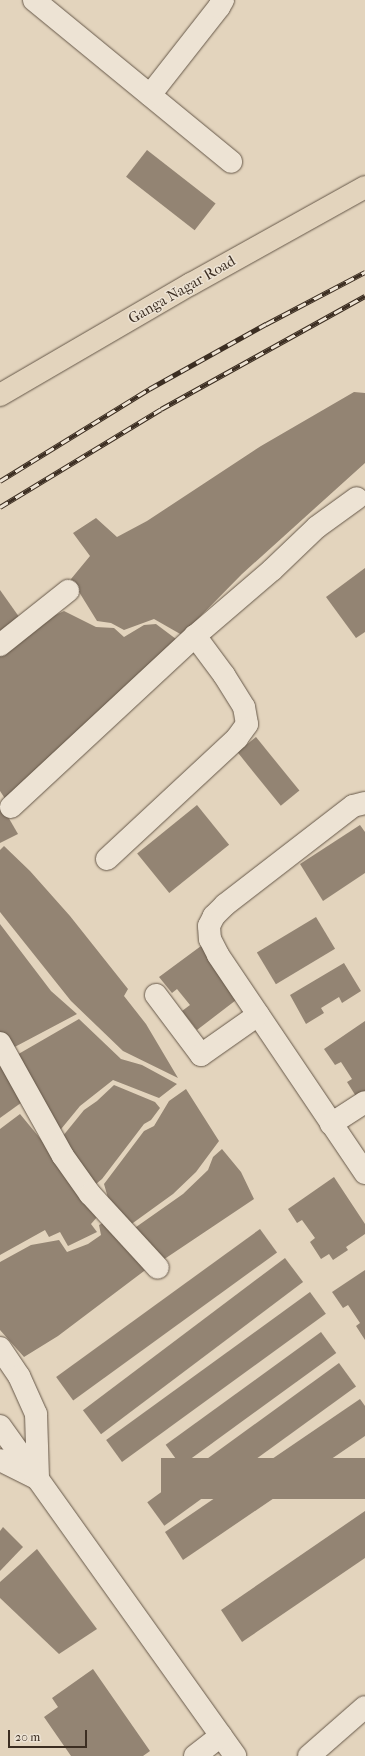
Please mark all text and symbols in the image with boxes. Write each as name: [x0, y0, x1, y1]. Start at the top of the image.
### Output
street label: Ganga Nagar Road: [125, 252, 239, 328]
scale bar: [10, 1722, 89, 1748]
text: 20 m: [15, 1730, 40, 1744]

